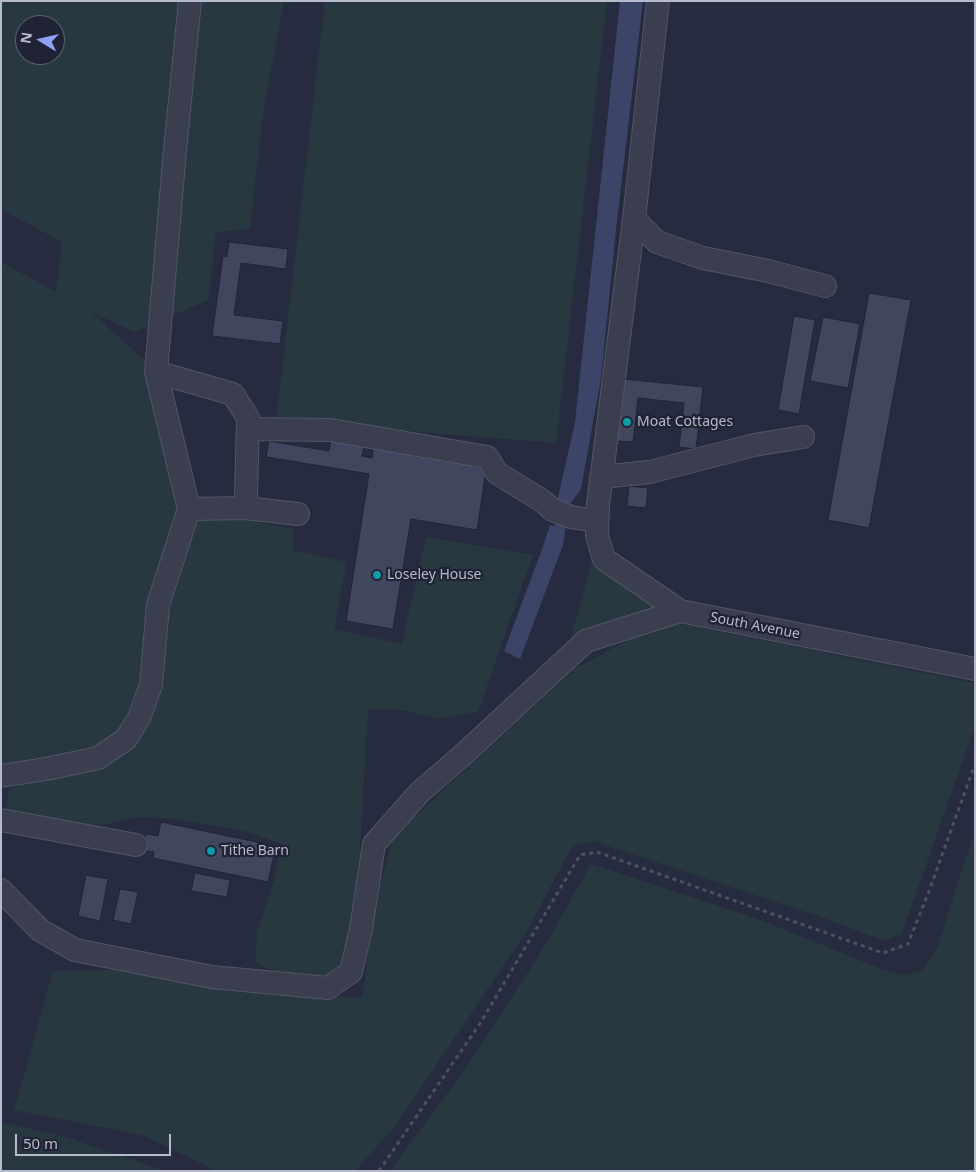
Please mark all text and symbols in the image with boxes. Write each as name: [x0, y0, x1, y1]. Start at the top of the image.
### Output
north arrow: [15, 15, 65, 65]
text: N: [15, 31, 36, 45]
place label: Moat Cottages: [637, 414, 733, 430]
marker: Moat Cottages: [621, 416, 633, 428]
place label: Loseley House: [387, 567, 482, 583]
marker: Loseley House: [371, 569, 383, 581]
street label: South Avenue: [709, 609, 801, 643]
place label: Tithe Barn: [221, 843, 289, 859]
marker: Tithe Barn: [205, 845, 217, 857]
scale bar: [18, 1124, 174, 1156]
text: 50 m: [23, 1133, 58, 1153]

